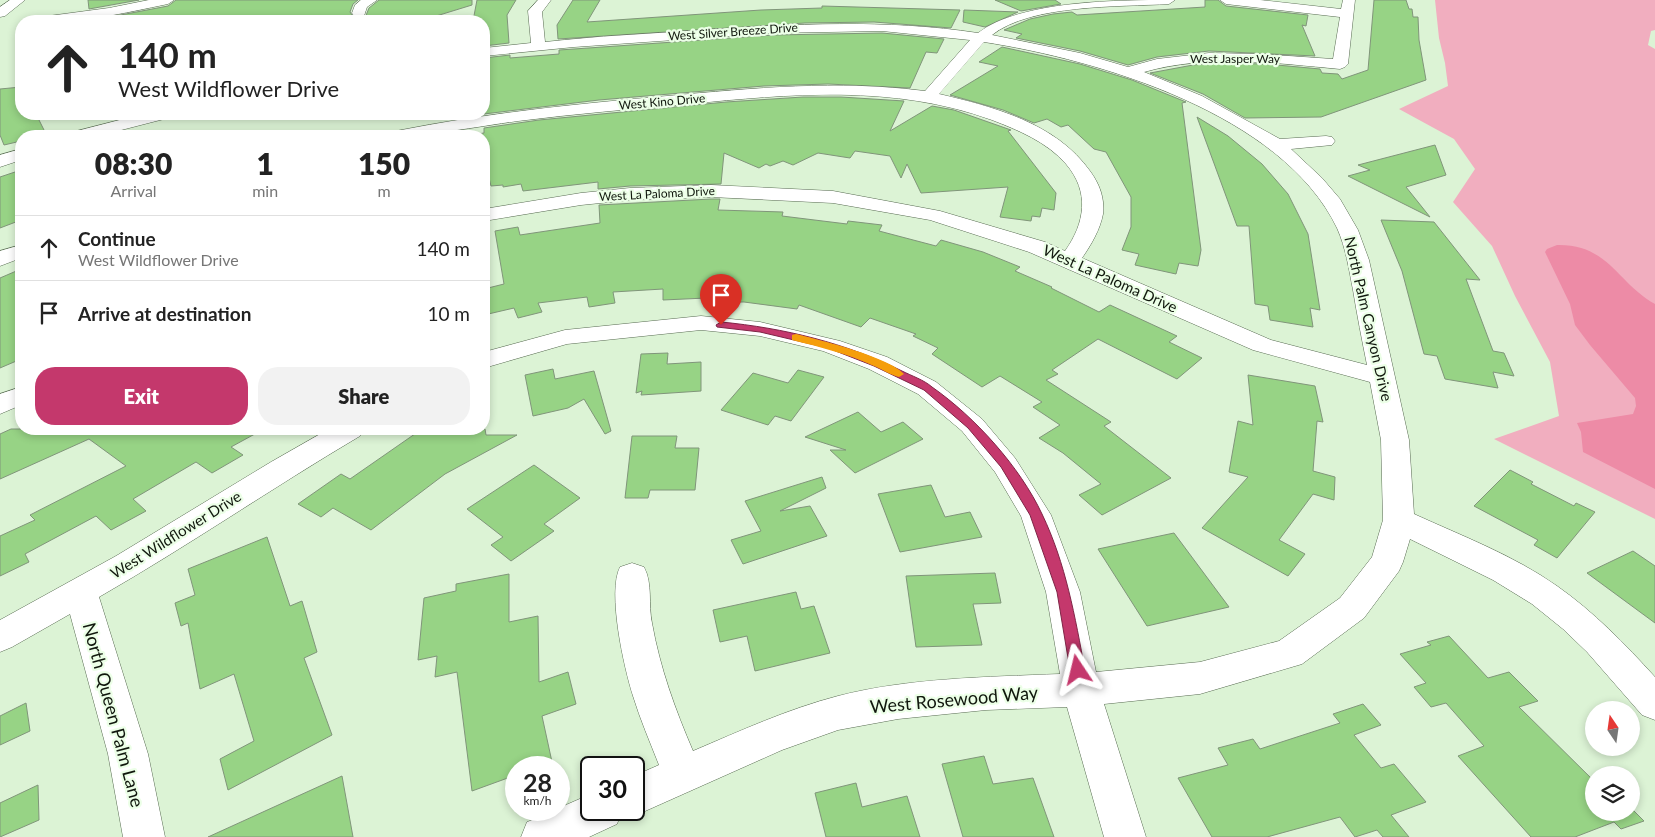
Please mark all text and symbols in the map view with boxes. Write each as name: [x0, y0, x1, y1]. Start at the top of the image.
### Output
street label: West Silver Breeze Drive: [668, 19, 798, 44]
text: 140 m: [118, 33, 217, 75]
icon: ahead: [35, 35, 100, 100]
street label: West Jasper Way: [1190, 51, 1281, 66]
text: West Wildflower Drive: [118, 75, 339, 102]
street label: West Kino Drive: [618, 90, 706, 113]
text: 08:30: [95, 145, 172, 181]
text: 1: [256, 145, 274, 181]
text: 150: [358, 145, 410, 181]
text: Arrival: [111, 181, 157, 200]
text: min: [252, 181, 278, 200]
text: m: [377, 181, 391, 200]
street label: West La Paloma Drive: [599, 183, 715, 204]
text: Continue: [78, 227, 156, 250]
icon: ahead: [35, 234, 63, 262]
street label: North Palm Canyon Drive: [1341, 235, 1397, 403]
text: 140 m: [416, 237, 470, 260]
street label: West La Paloma Drive: [1041, 240, 1180, 316]
text: West Wildflower Drive: [78, 250, 239, 269]
pin: [700, 274, 742, 325]
icon: arrive: [707, 281, 735, 309]
icon: arrive: [35, 299, 63, 327]
text: Arrive at destination: [78, 302, 251, 325]
text: 10 m: [427, 302, 470, 325]
button: Exit: [35, 367, 248, 425]
button: Share: [258, 367, 470, 425]
street label: West Wildflower Drive: [107, 487, 244, 582]
street label: North Queen Palm Lane: [79, 620, 149, 809]
position arrow: [1051, 643, 1103, 695]
street label: West Rosewood Way: [869, 681, 1040, 717]
north arrow: [1585, 701, 1640, 756]
map controls: [1585, 701, 1640, 821]
speed limit sign: 30: [580, 756, 645, 821]
button: layers: [1585, 766, 1640, 821]
text: 28: [523, 767, 552, 797]
text: km/h: [523, 793, 552, 808]

